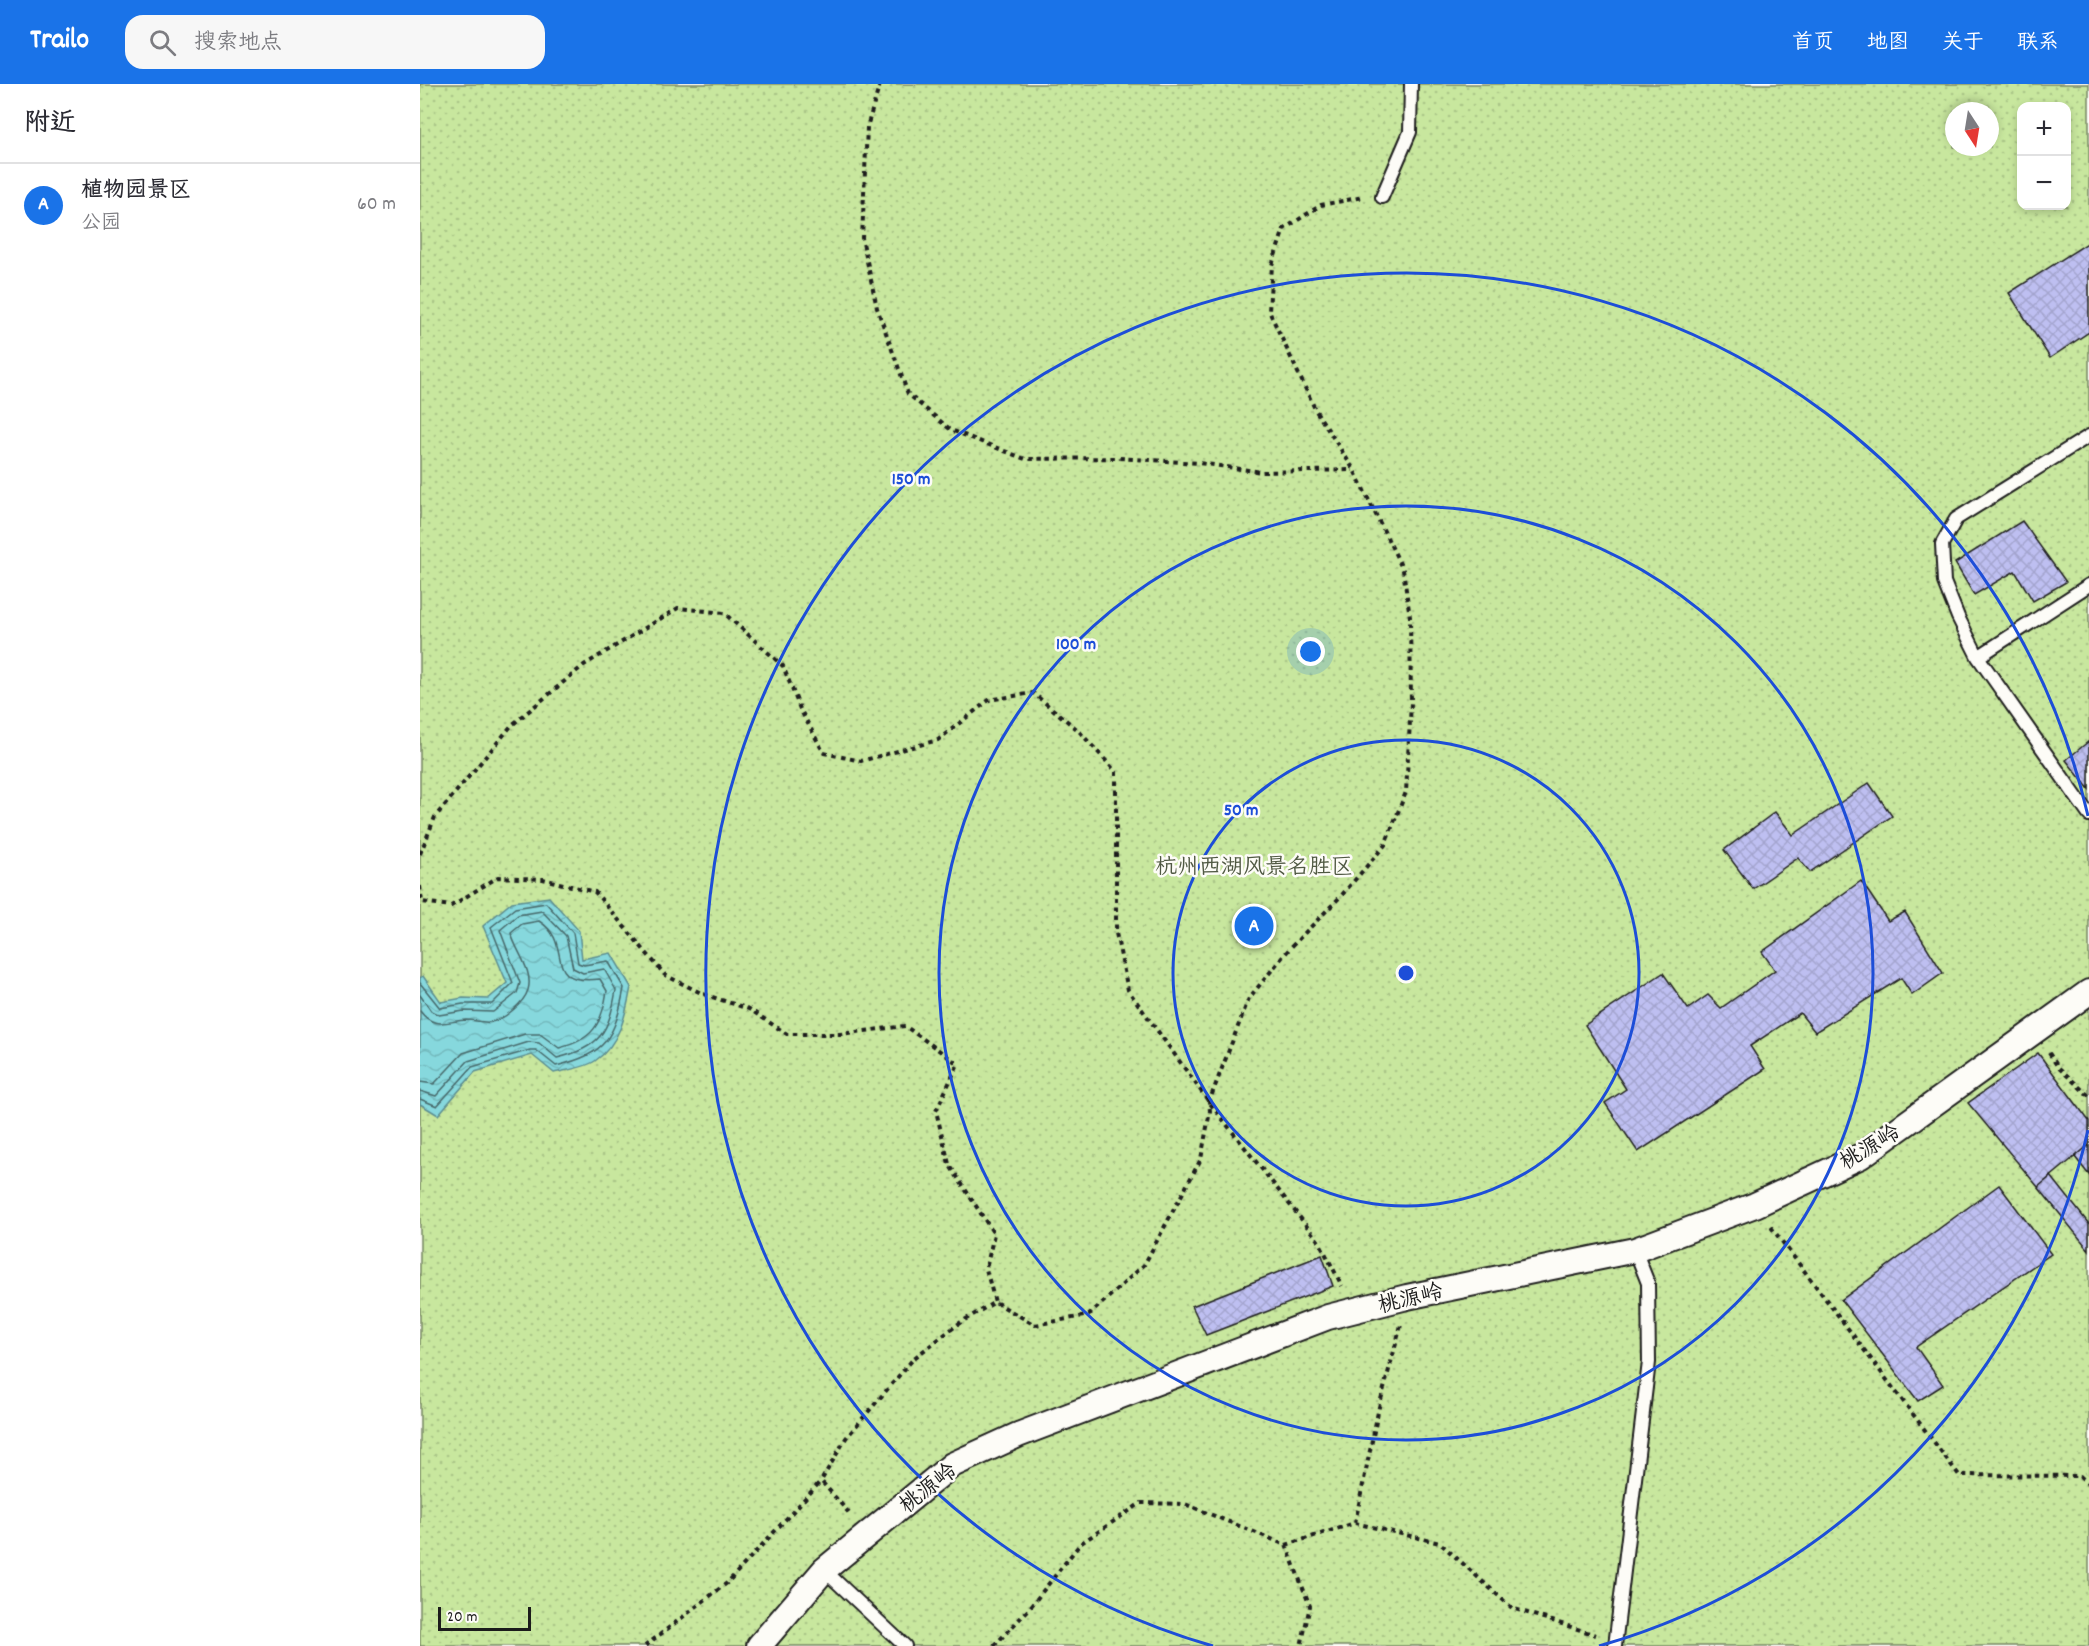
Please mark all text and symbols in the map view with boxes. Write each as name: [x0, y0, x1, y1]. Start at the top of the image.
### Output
search box: [125, 15, 545, 69]
text: Trailo: [30, 22, 89, 62]
icon: search: [146, 26, 179, 59]
text: 搜索地点: [194, 28, 282, 59]
text: 首页: [1792, 29, 1834, 59]
text: 地图: [1867, 29, 1909, 59]
text: 关于: [1942, 29, 1984, 59]
text: 联系: [2017, 29, 2059, 59]
north arrow: [1945, 102, 1999, 156]
map controls: [2017, 102, 2071, 210]
button: +: [2017, 102, 2071, 156]
text: 附近: [24, 106, 76, 143]
button: −: [2017, 156, 2071, 210]
text: 植物园景区: [81, 176, 191, 207]
text: A: [38, 191, 49, 219]
text: 60 m: [357, 191, 396, 219]
text: 公园: [81, 210, 121, 238]
text: 150 m: [892, 468, 930, 493]
text: 100 m: [1056, 633, 1096, 658]
your location: [1296, 637, 1325, 666]
text: 50 m: [1224, 799, 1258, 824]
park label: 杭州西湖风景名胜区: [1155, 853, 1353, 884]
pin: A: [1234, 904, 1274, 948]
centre of rings: [1396, 963, 1416, 983]
street label: 桃源岭: [1835, 1119, 1907, 1179]
street label: 桃源岭: [1375, 1278, 1446, 1323]
street label: 桃源岭: [894, 1457, 965, 1522]
scale bar: [438, 1604, 531, 1632]
text: 20 m: [447, 1606, 477, 1629]

